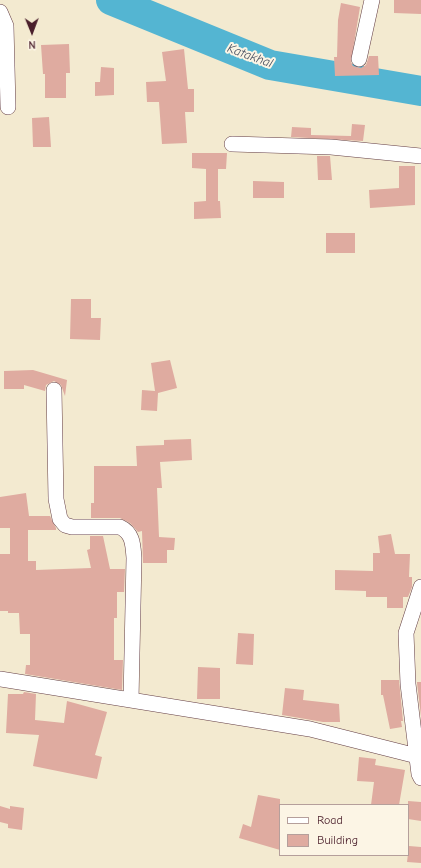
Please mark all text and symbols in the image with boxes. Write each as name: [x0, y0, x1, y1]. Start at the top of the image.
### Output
north arrow: [12, 12, 52, 52]
text: N: [29, 38, 36, 51]
water label: Katakhal: [225, 41, 275, 71]
legend: [279, 804, 409, 856]
text: Road: [317, 813, 343, 827]
text: Building: [317, 833, 358, 847]

